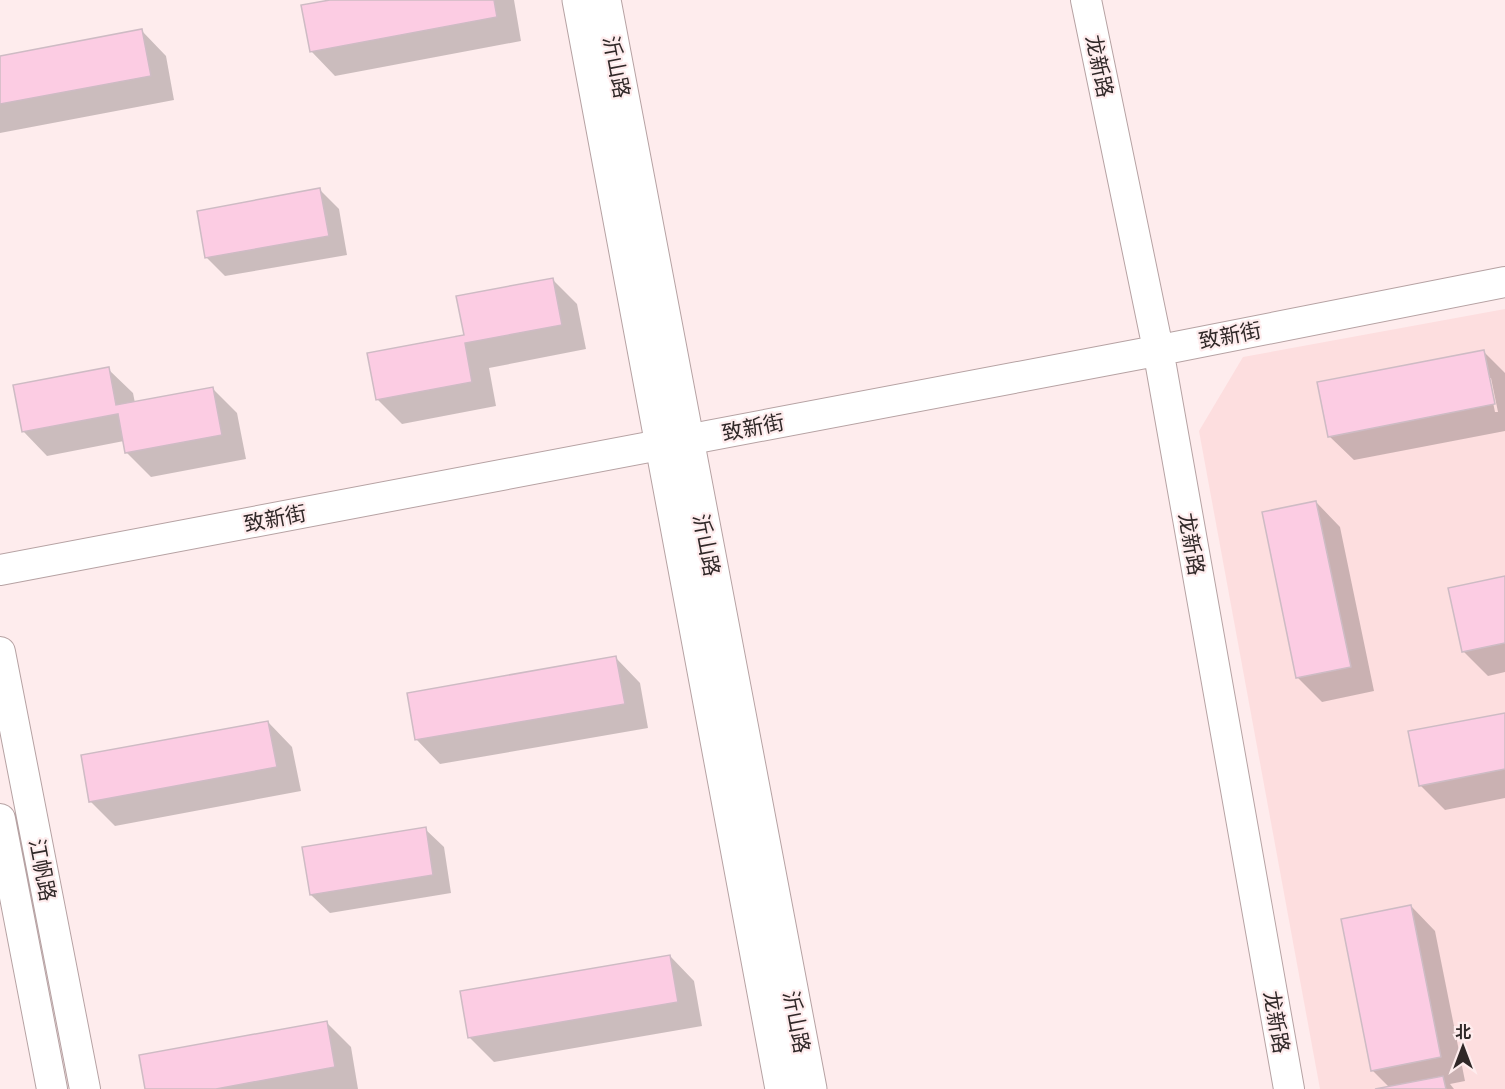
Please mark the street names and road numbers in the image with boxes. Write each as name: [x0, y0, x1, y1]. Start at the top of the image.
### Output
street label: 龙新路: [1081, 32, 1119, 100]
street label: 沂山路: [598, 34, 636, 100]
street label: 致新街: [1197, 316, 1263, 354]
street label: 致新街: [720, 408, 786, 446]
street label: 致新街: [242, 499, 308, 537]
street label: 龙新路: [1174, 511, 1210, 577]
street label: 沂山路: [688, 512, 726, 578]
street label: 江帆路: [24, 837, 62, 903]
street label: 沂山路: [778, 989, 816, 1055]
street label: 龙新路: [1259, 989, 1295, 1055]

